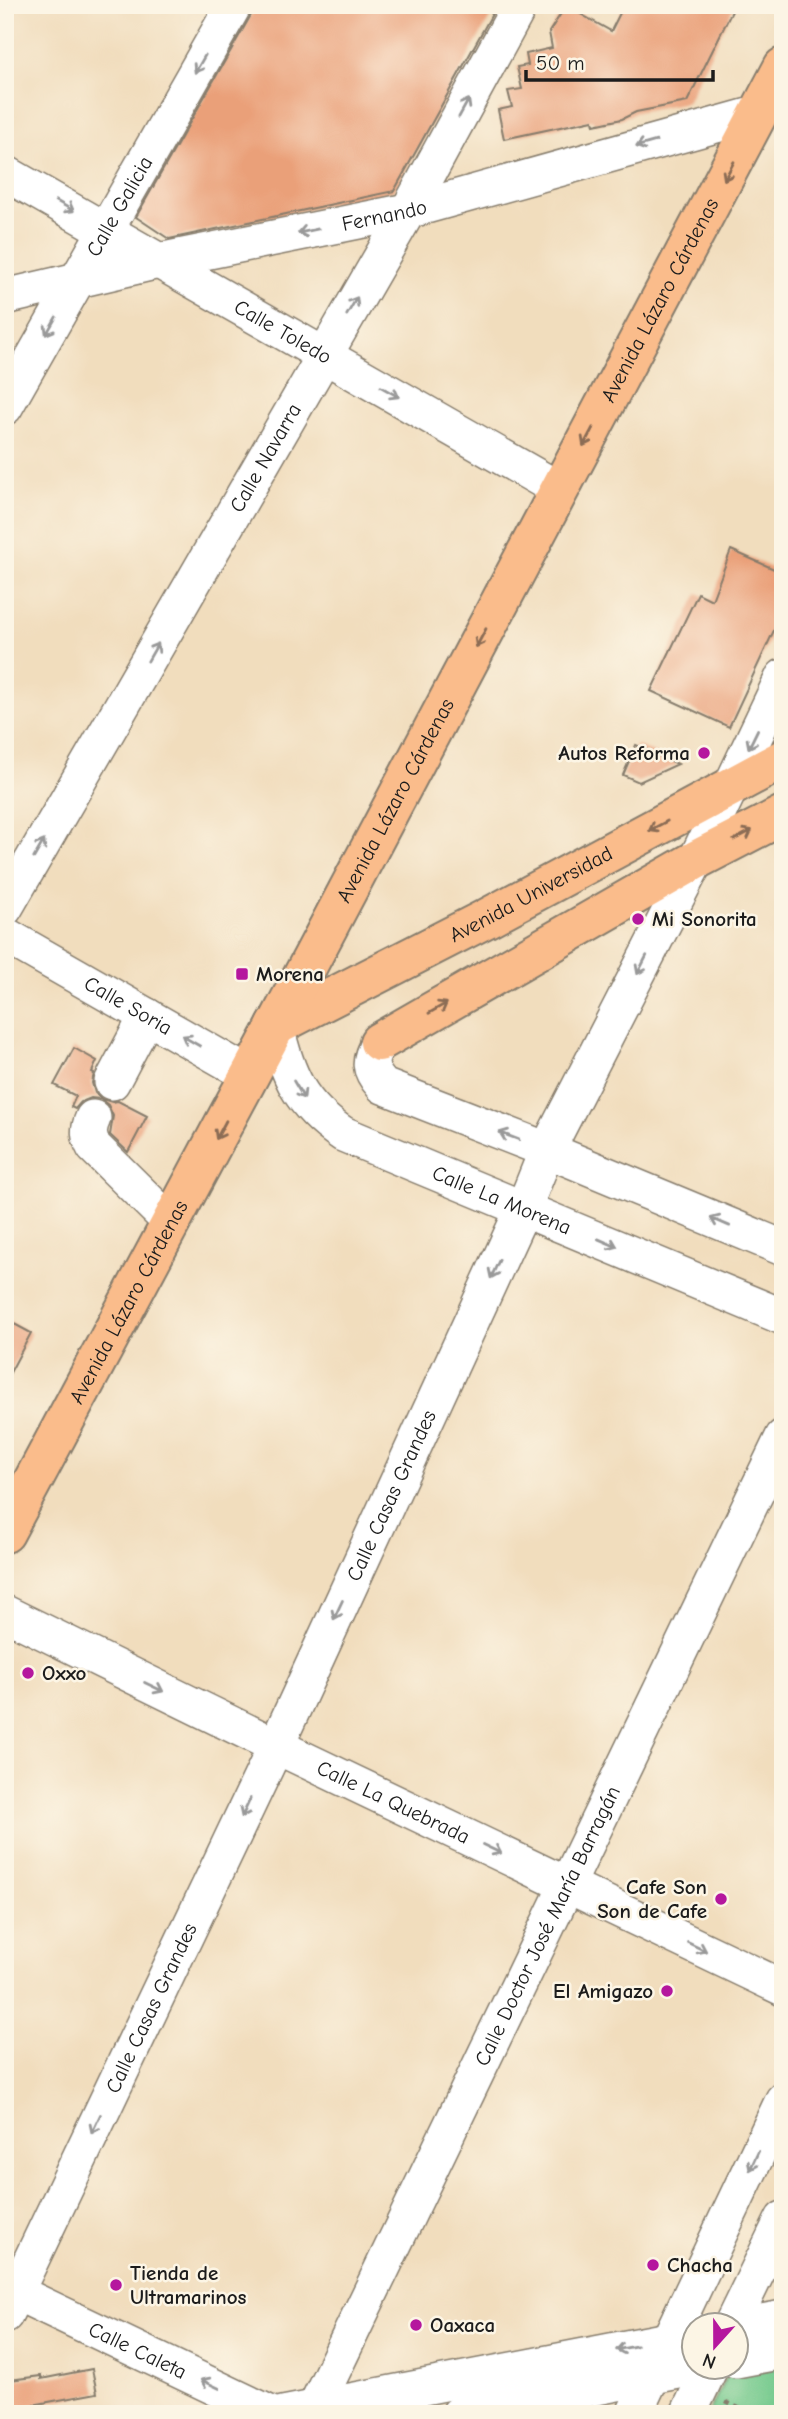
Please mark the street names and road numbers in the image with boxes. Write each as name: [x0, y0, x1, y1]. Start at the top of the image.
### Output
street label: Calle Galicia: [81, 152, 157, 261]
street label: Fernando: [340, 194, 429, 236]
street label: Avenida Lázaro Cárdenas: [596, 194, 724, 406]
street label: Calle Toledo: [230, 295, 336, 369]
street label: Calle Navarra: [224, 399, 306, 516]
street label: Avenida Lázaro Cárdenas: [331, 694, 459, 907]
street label: Avenida Universidad: [445, 841, 617, 947]
street label: Calle Soria: [80, 971, 176, 1040]
street label: Calle La Morena: [429, 1161, 575, 1240]
street label: Avenida Lázaro Cárdenas: [64, 1196, 193, 1408]
street label: Calle Casas Grandes: [342, 1406, 441, 1585]
street label: Calle La Quebrada: [313, 1755, 474, 1849]
street label: Calle Doctor José María Barragán: [470, 1782, 625, 2070]
street label: Calle Casas Grandes: [100, 1919, 202, 2097]
street label: Calle Caleta: [85, 2317, 190, 2384]

